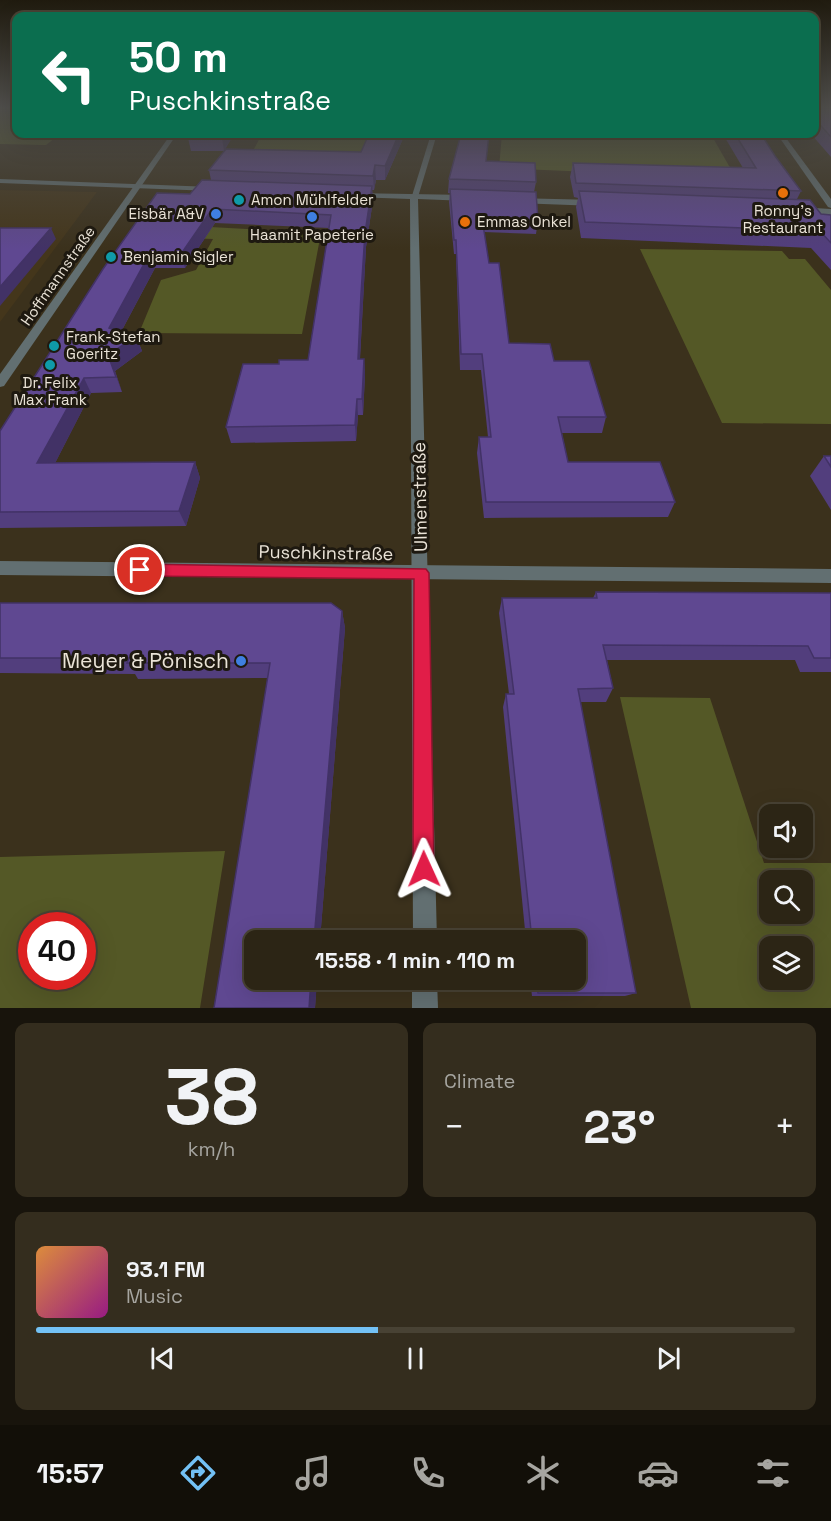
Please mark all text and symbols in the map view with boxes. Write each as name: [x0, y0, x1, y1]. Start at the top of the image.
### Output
text: 50 m: [129, 31, 228, 84]
icon: left: [30, 36, 108, 114]
text: Puschkinstraße: [129, 83, 331, 118]
marker: Ronny's Restaurant: [776, 186, 790, 200]
place label: Amon Mühlfelder: [251, 190, 374, 209]
marker: Amon Mühlfelder: [232, 193, 246, 207]
place label: Ronny's Restaurant: [743, 201, 823, 237]
place label: Eisbär A&V: [129, 204, 204, 223]
marker: Eisbär A&V: [209, 207, 223, 221]
marker: Haamit Papeterie: [305, 210, 319, 224]
place label: Emmas Onkel: [477, 212, 571, 231]
marker: Emmas Onkel: [458, 215, 472, 229]
street label: Hoffmannstraße: [16, 222, 99, 329]
place label: Haamit Papeterie: [250, 225, 374, 244]
place label: Benjamin Sigler: [123, 247, 234, 266]
marker: Benjamin Sigler: [104, 250, 118, 264]
place label: Frank-Stefan Goeritz: [66, 327, 161, 363]
marker: Frank-Stefan Goeritz: [47, 339, 61, 353]
marker: Dr. Felix Max Frank: [43, 358, 57, 372]
place label: Dr. Felix Max Frank: [13, 373, 87, 409]
street label: Ulmenstraße: [407, 442, 432, 552]
street label: Puschkinstraße: [259, 540, 394, 565]
pin: [114, 544, 165, 595]
icon: arrive: [123, 553, 156, 586]
place label: Meyer & Pönisch: [62, 647, 229, 674]
marker: Meyer & Pönisch: [234, 654, 248, 668]
map controls: [759, 804, 813, 990]
button: sound: [759, 804, 813, 858]
position arrow: [392, 837, 456, 901]
button: search: [759, 870, 813, 924]
speed limit sign: 40: [18, 912, 96, 990]
button: layers: [759, 936, 813, 990]
text: 15:58 · 1 min · 110 m: [315, 946, 515, 974]
text: 38: [164, 1047, 259, 1147]
text: Climate: [444, 1068, 515, 1094]
text: 23°: [584, 1099, 655, 1156]
text: −: [444, 1106, 464, 1148]
text: +: [775, 1106, 795, 1148]
text: km/h: [188, 1136, 235, 1162]
text: 93.1 FM: [126, 1255, 205, 1283]
text: Music: [126, 1283, 183, 1309]
icon: previous: [146, 1342, 179, 1375]
icon: pause: [399, 1342, 432, 1375]
icon: next: [652, 1342, 685, 1375]
icon: directions: [177, 1452, 219, 1494]
icon: music: [292, 1452, 334, 1494]
icon: phone: [407, 1452, 449, 1494]
icon: climate: [522, 1452, 564, 1494]
icon: car: [637, 1452, 679, 1494]
icon: filters: [752, 1452, 794, 1494]
text: 15:57: [37, 1456, 104, 1491]

